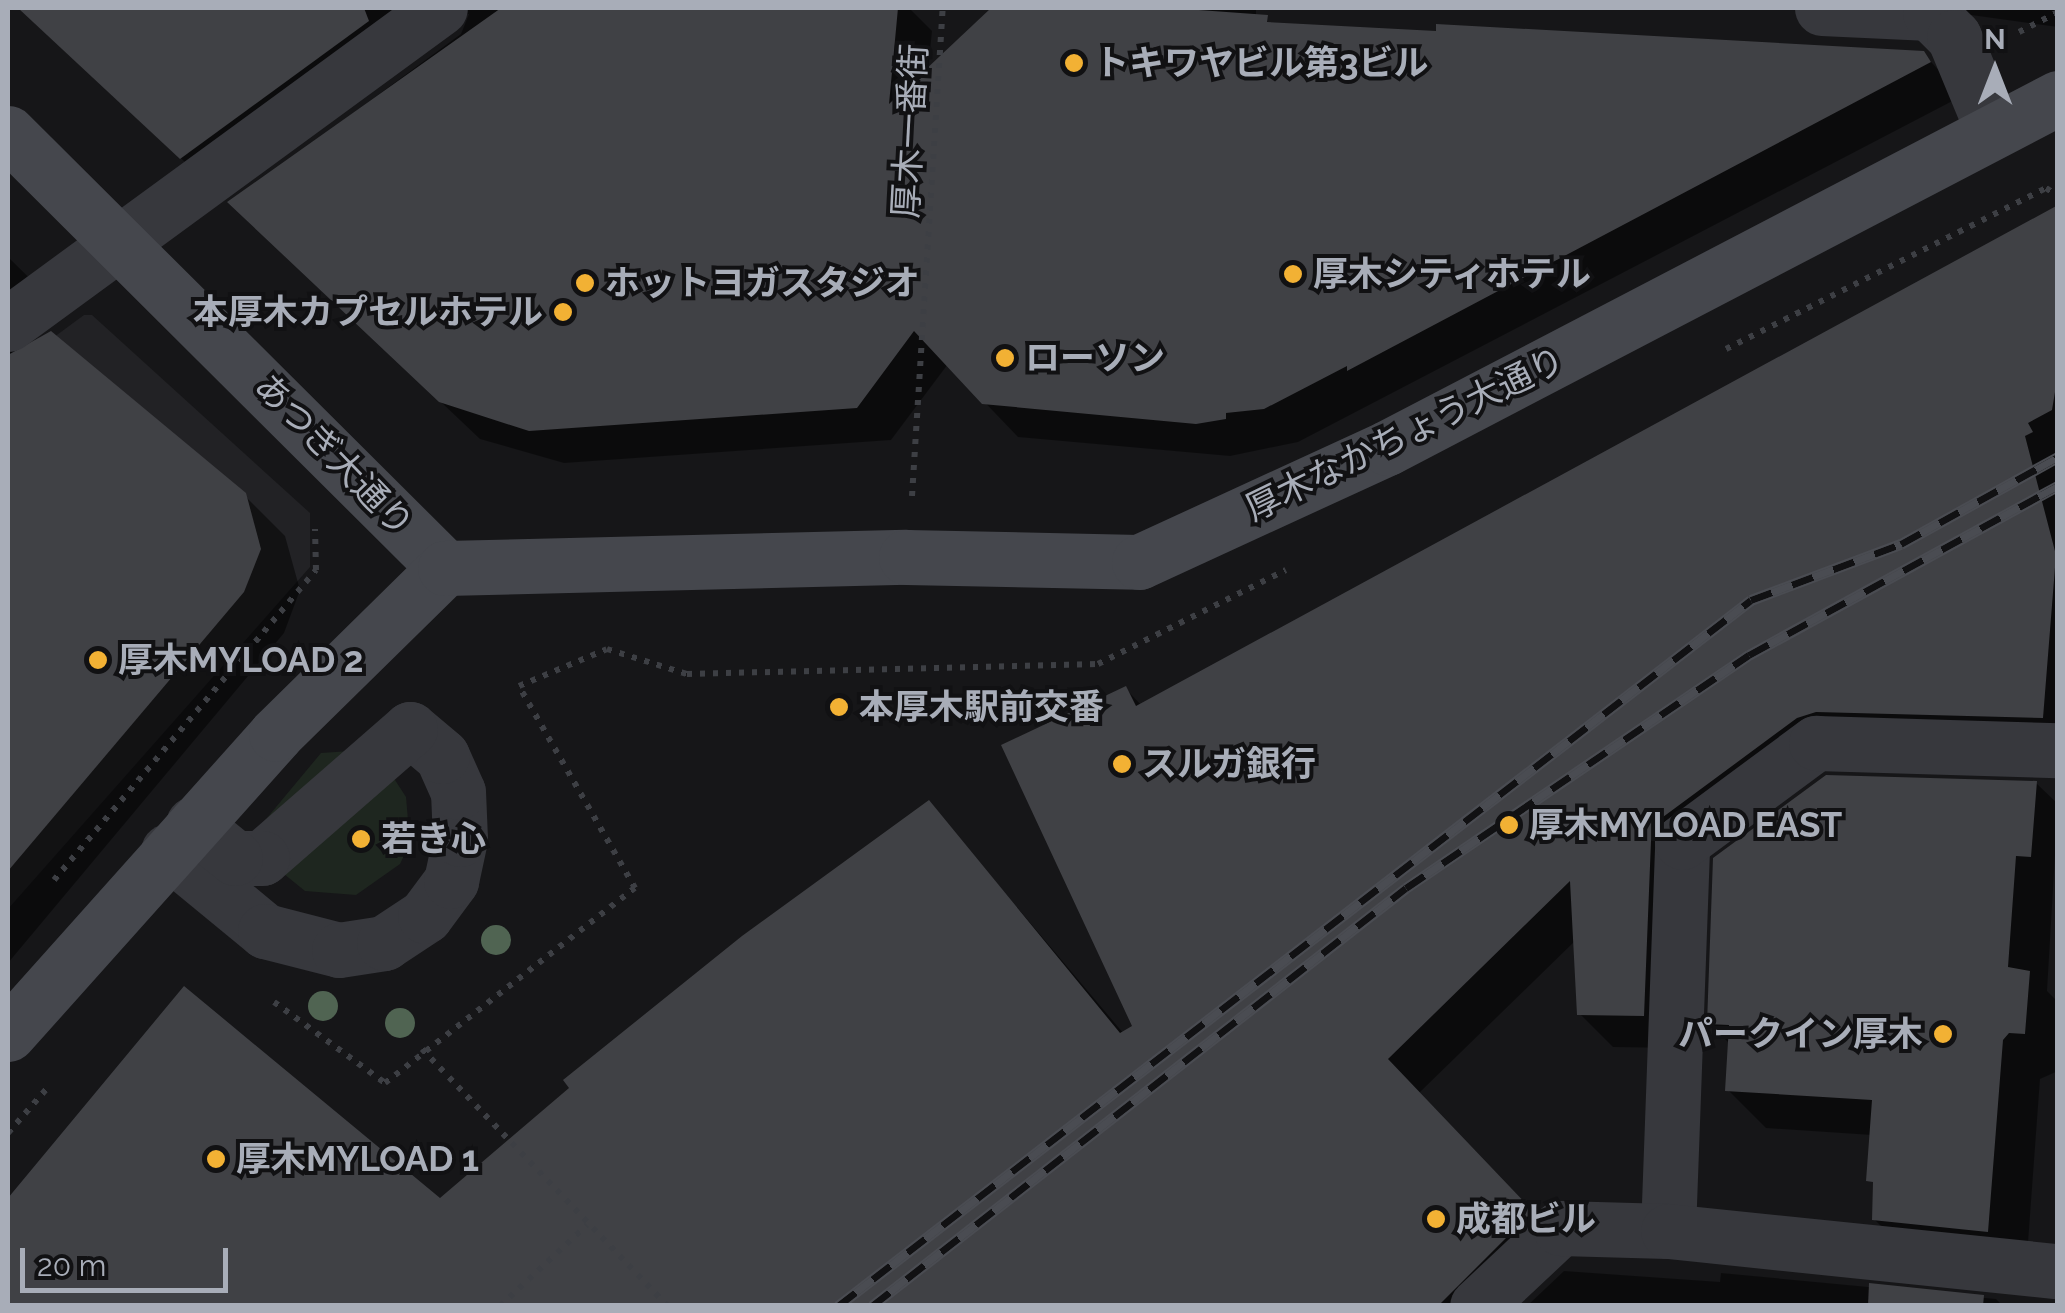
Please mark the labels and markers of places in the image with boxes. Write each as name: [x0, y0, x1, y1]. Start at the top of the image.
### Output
place label: トキワヤビル第3ビル: [1094, 42, 1429, 84]
marker: トキワヤビル第3ビル: [1063, 52, 1085, 74]
place label: 厚木シティホテル: [1313, 253, 1593, 295]
place label: ホットヨガスタジオ: [605, 262, 920, 304]
marker: 厚木シティホテル: [1282, 263, 1304, 285]
marker: ホットヨガスタジオ: [574, 272, 596, 294]
place label: 本厚木カプセルホテル: [193, 291, 543, 333]
marker: 本厚木カプセルホテル: [552, 301, 574, 323]
place label: ローソン: [1025, 337, 1165, 379]
marker: ローソン: [994, 347, 1016, 369]
place label: 厚木MYLOAD 2: [118, 639, 363, 681]
marker: 厚木MYLOAD 2: [87, 649, 109, 671]
place label: 本厚木駅前交番: [859, 686, 1104, 728]
marker: 本厚木駅前交番: [828, 696, 850, 718]
place label: スルガ銀行: [1142, 743, 1317, 785]
marker: スルガ銀行: [1111, 753, 1133, 775]
place label: 厚木MYLOAD EAST: [1529, 804, 1842, 846]
marker: 厚木MYLOAD EAST: [1498, 814, 1520, 836]
place label: 若き心: [381, 818, 486, 860]
marker: 若き心: [350, 828, 372, 850]
place label: パークイン厚木: [1678, 1013, 1923, 1055]
marker: パークイン厚木: [1932, 1023, 1954, 1045]
place label: 厚木MYLOAD 1: [236, 1138, 479, 1180]
marker: 厚木MYLOAD 1: [205, 1148, 227, 1170]
place label: 成都ビル: [1456, 1198, 1596, 1240]
marker: 成都ビル: [1425, 1208, 1447, 1230]

